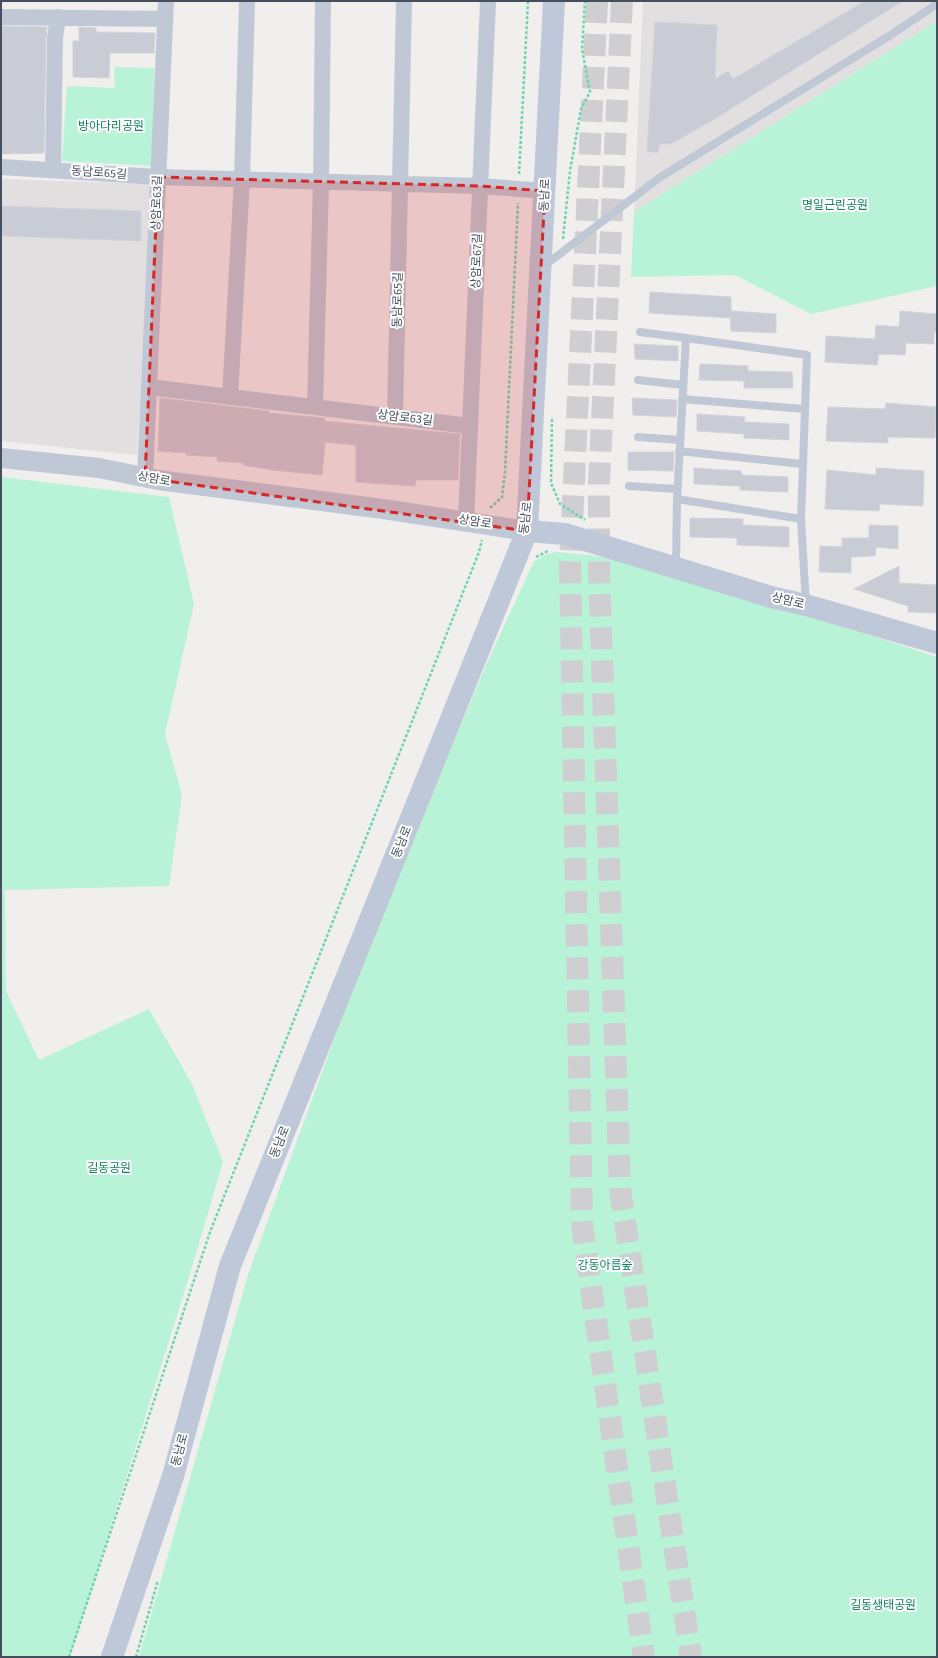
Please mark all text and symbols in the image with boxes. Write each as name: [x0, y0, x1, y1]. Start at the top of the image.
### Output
park label: 방아다리공원: [78, 118, 144, 135]
street label: 동남로65길: [70, 163, 128, 183]
street label: 상암로63길: [148, 175, 166, 231]
street label: 동남로: [536, 178, 554, 212]
park label: 명일근린공원: [802, 197, 868, 214]
street label: 상암로67길: [468, 233, 486, 289]
street label: 동남로65길: [389, 272, 407, 328]
street label: 상암로63길: [376, 406, 434, 430]
street label: 상암로: [136, 468, 172, 490]
street label: 동남로: [516, 501, 536, 535]
street label: 상암로: [457, 511, 493, 533]
street label: 상암로: [770, 589, 806, 613]
street label: 동남로: [388, 823, 416, 861]
street label: 동남로: [266, 1123, 294, 1161]
park label: 길동공원: [87, 1160, 131, 1177]
park label: 강동아름숲: [577, 1257, 633, 1274]
street label: 동남로: [168, 1432, 192, 1468]
park label: 길동생태공원: [850, 1597, 916, 1614]

